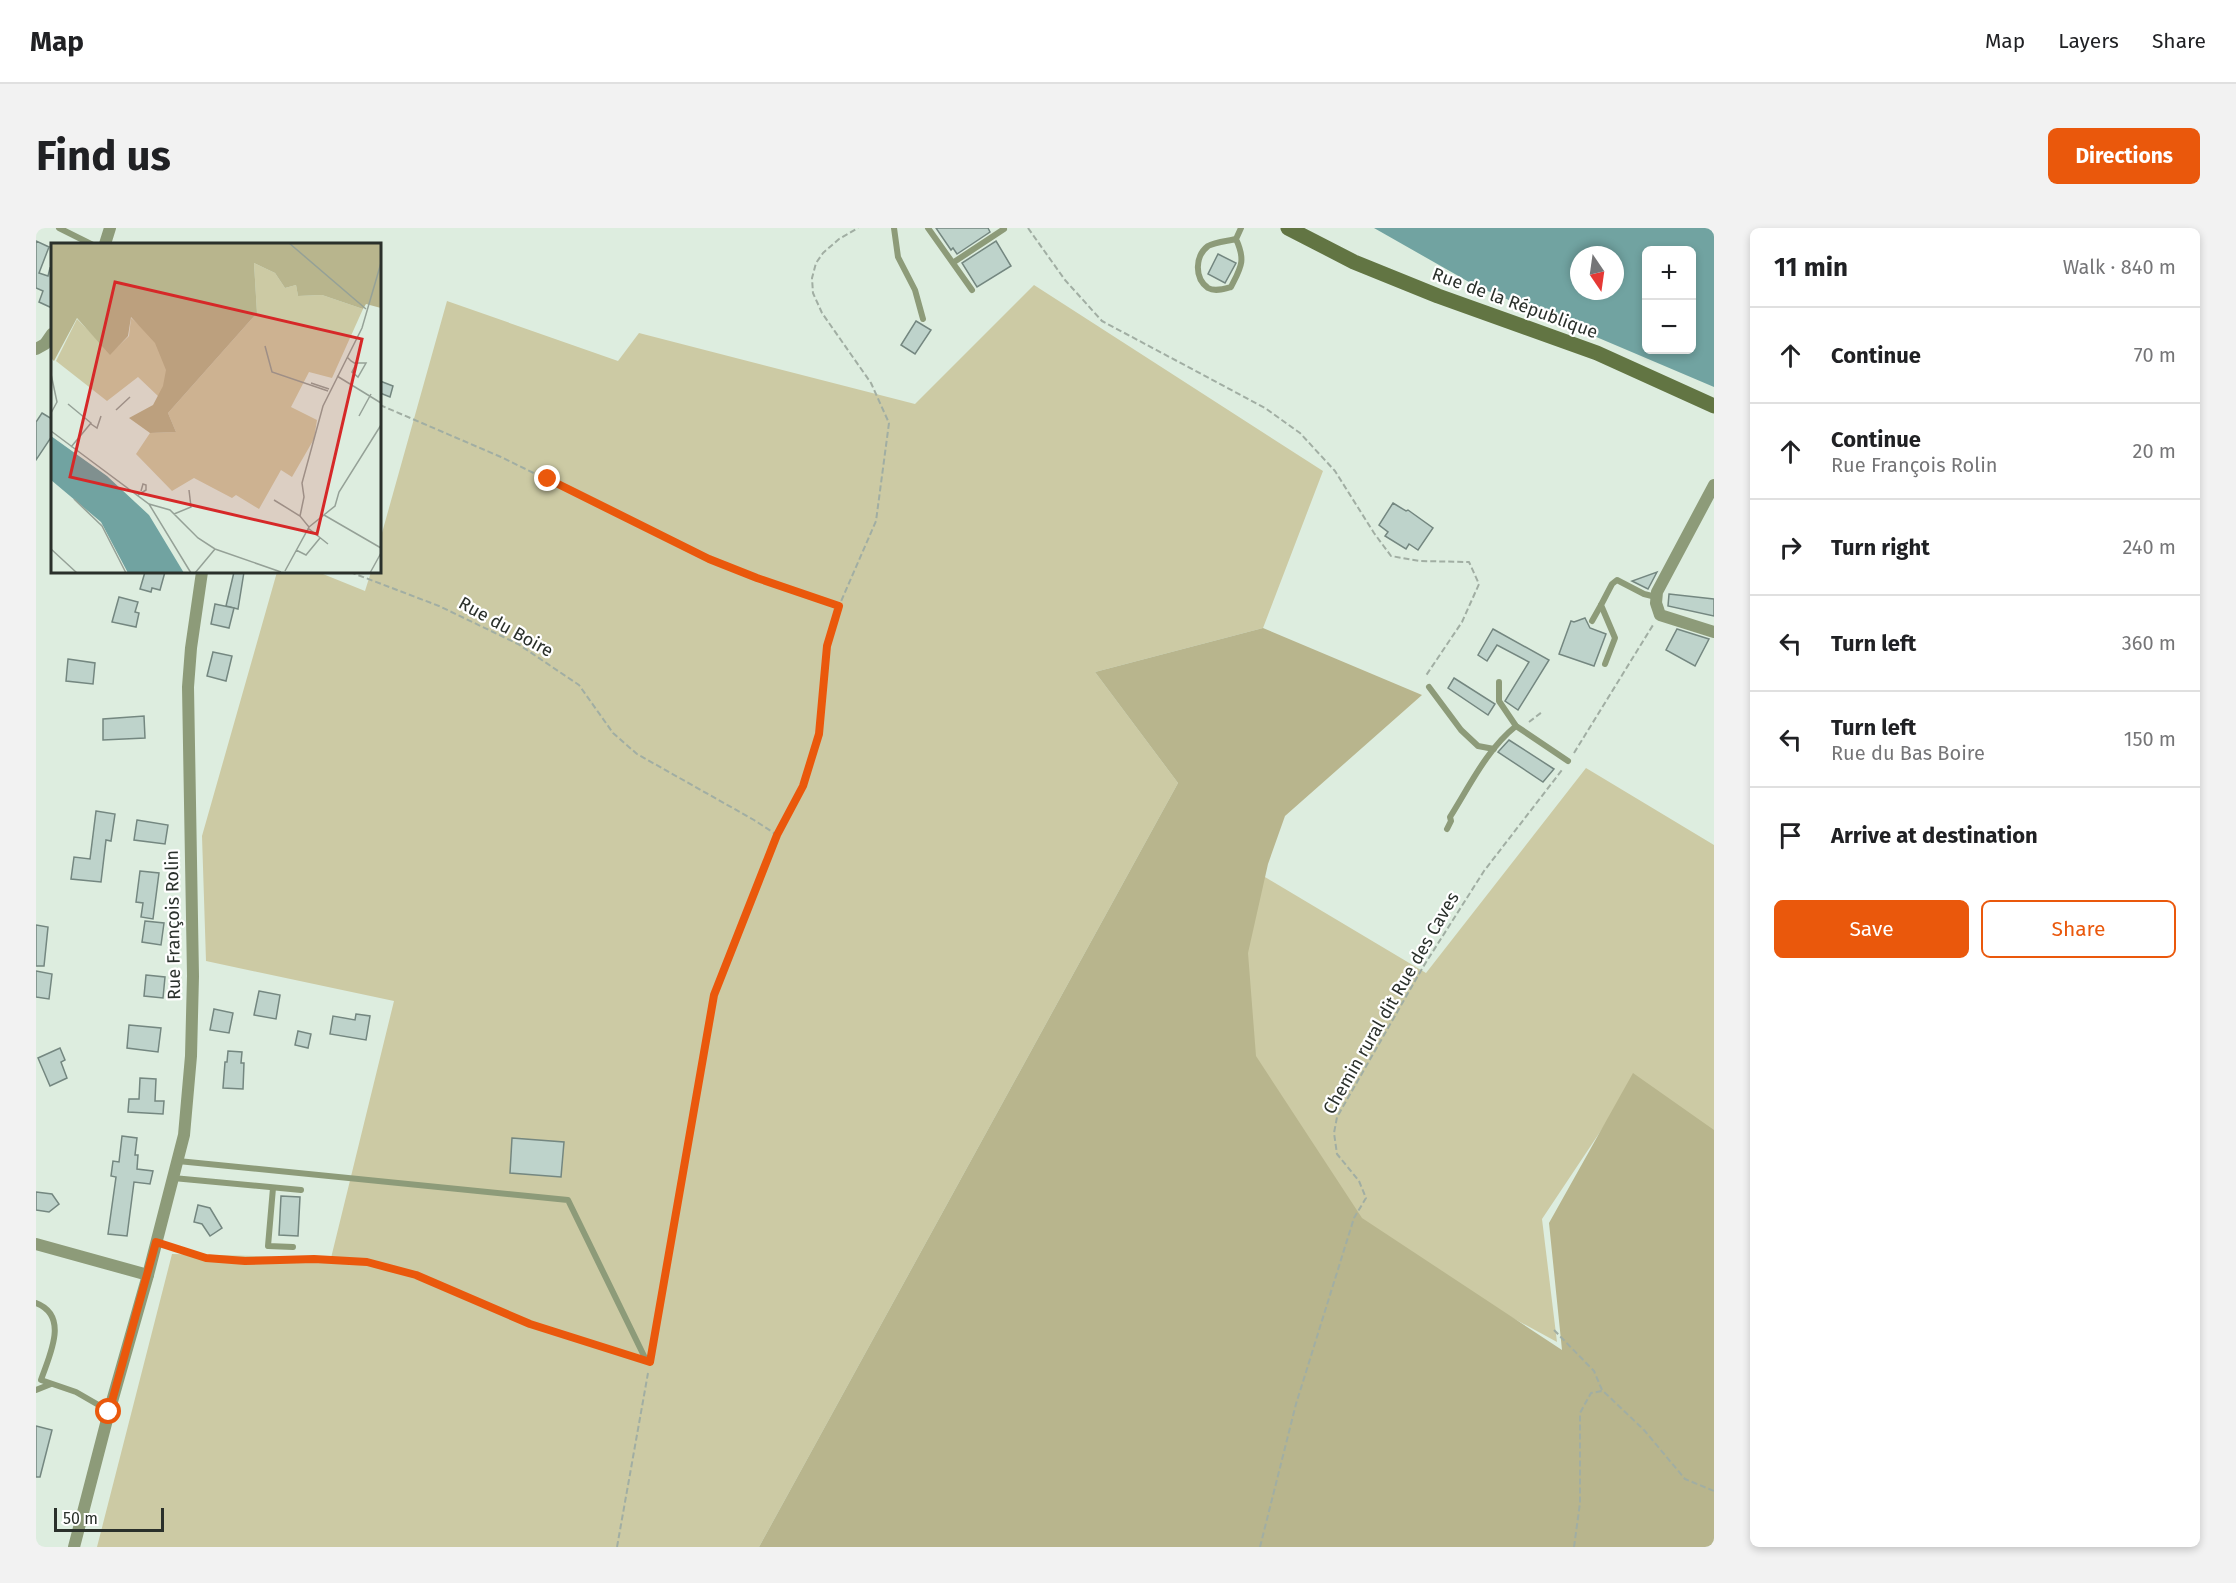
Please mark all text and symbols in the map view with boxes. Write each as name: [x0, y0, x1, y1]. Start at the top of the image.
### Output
text: Map: [30, 25, 84, 58]
text: Map: [1985, 28, 2025, 54]
text: Layers: [2058, 28, 2119, 54]
text: Share: [2152, 28, 2206, 54]
button: Directions: [2048, 128, 2200, 184]
text: Find us: [36, 131, 171, 181]
inset map: [51, 243, 381, 573]
north arrow: [1570, 246, 1624, 300]
map controls: [1642, 246, 1696, 354]
button: +: [1642, 246, 1696, 300]
text: 11 min: [1774, 252, 1848, 283]
text: Walk · 840 m: [2063, 255, 2176, 279]
street label: Rue de la République: [1429, 263, 1601, 343]
button: −: [1642, 300, 1696, 354]
icon: ahead: [1774, 339, 1807, 372]
text: Continue: [1831, 342, 1921, 369]
text: 70 m: [2134, 343, 2176, 367]
text: Continue: [1831, 426, 1921, 453]
icon: ahead: [1774, 435, 1807, 468]
text: 20 m: [2133, 439, 2176, 463]
text: Rue François Rolin: [1831, 453, 1998, 477]
route end: [534, 465, 560, 491]
icon: right: [1774, 531, 1807, 564]
text: Turn right: [1831, 534, 1930, 561]
text: 240 m: [2122, 535, 2176, 559]
street label: Rue du Boire: [455, 592, 557, 662]
icon: left: [1774, 627, 1807, 660]
text: Turn left: [1831, 630, 1916, 657]
text: 360 m: [2122, 631, 2176, 655]
text: Turn left: [1831, 714, 1916, 741]
icon: left: [1774, 723, 1807, 756]
text: 150 m: [2124, 727, 2176, 751]
text: Rue du Bas Boire: [1831, 741, 1985, 765]
icon: arrive: [1774, 819, 1807, 852]
text: Arrive at destination: [1831, 822, 2038, 849]
street label: Rue François Rolin: [161, 850, 185, 1000]
street label: Chemin rural dit Rue des Caves: [1318, 888, 1464, 1118]
button: Save: [1774, 900, 1969, 958]
button: Share: [1981, 900, 2176, 958]
route start: [95, 1398, 121, 1424]
scale bar: [54, 1505, 164, 1532]
text: 50 m: [63, 1509, 98, 1528]

